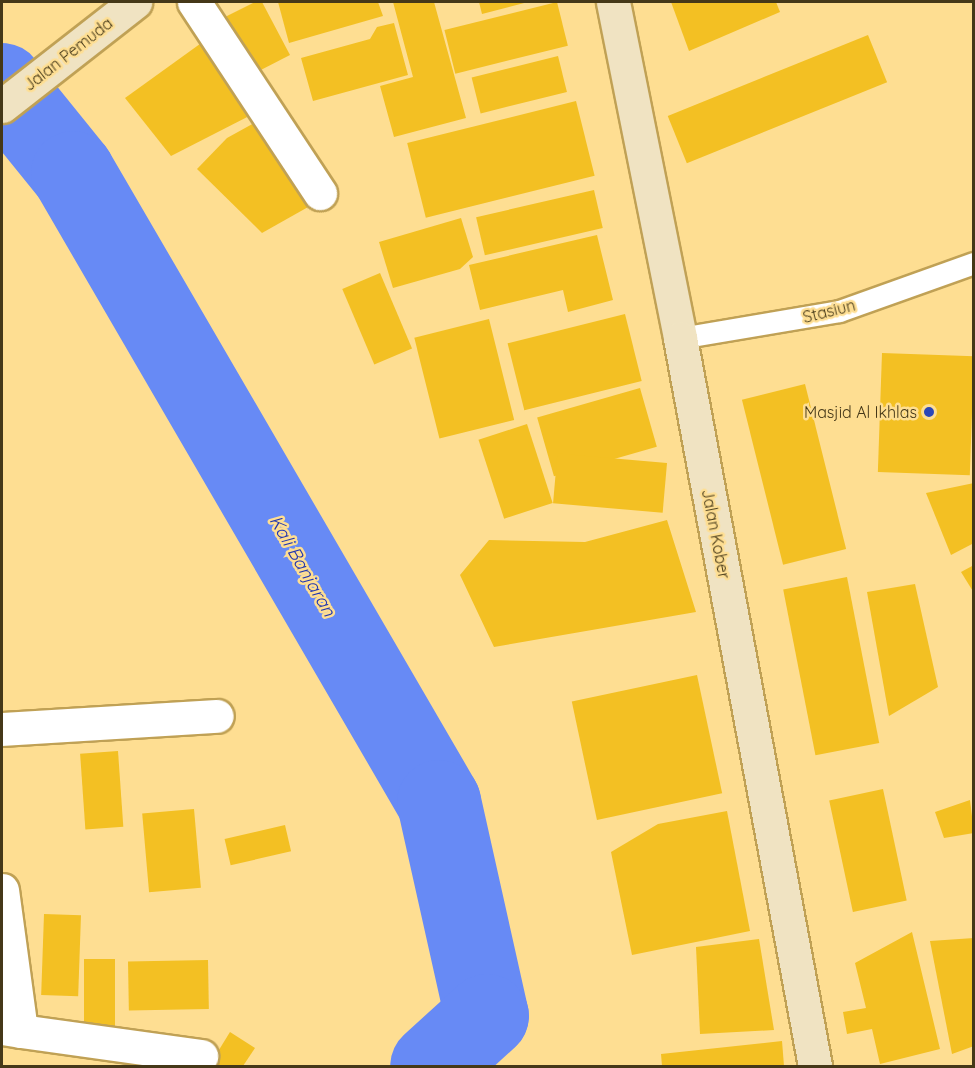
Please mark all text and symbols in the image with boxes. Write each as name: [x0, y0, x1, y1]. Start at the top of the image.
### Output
street label: Jalan Pemuda: [20, 13, 116, 95]
street label: Stasiun: [801, 295, 857, 327]
place label: Masjid Al Ikhlas: [804, 402, 917, 422]
marker: Masjid Al Ikhlas: [922, 405, 936, 419]
street label: Jalan Kober: [698, 488, 734, 580]
water label: Kali Banjaran: [264, 512, 340, 620]

